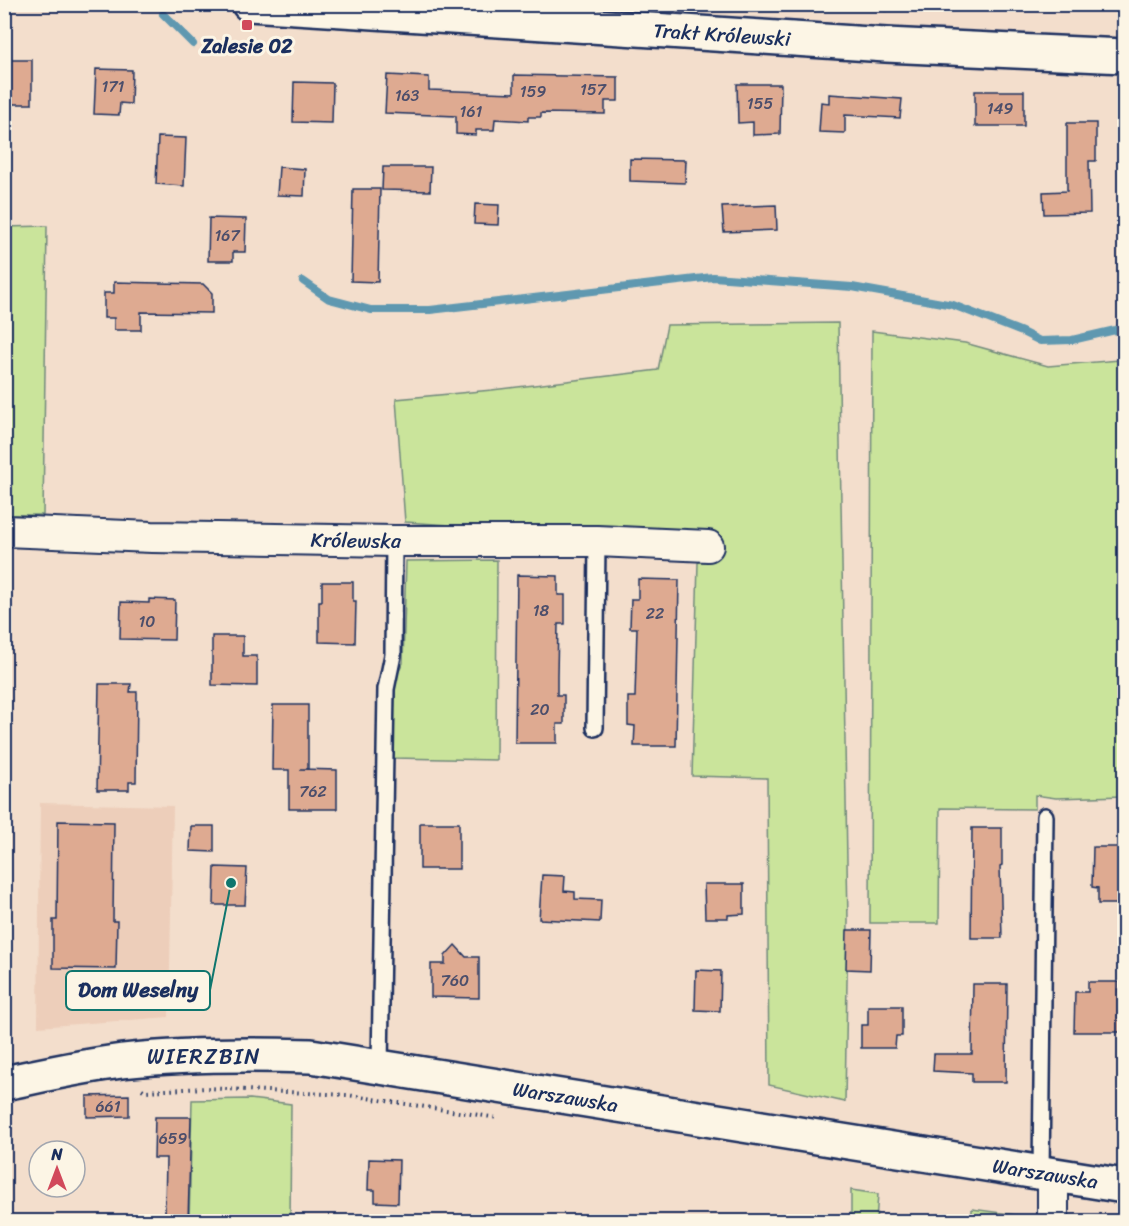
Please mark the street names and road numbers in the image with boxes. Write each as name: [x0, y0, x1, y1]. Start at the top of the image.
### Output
street label: Trakt Królewski: [652, 13, 793, 57]
street label: Królewska: [310, 523, 402, 559]
street label: Warszawska: [510, 1072, 621, 1123]
street label: Warszawska: [990, 1148, 1100, 1200]

